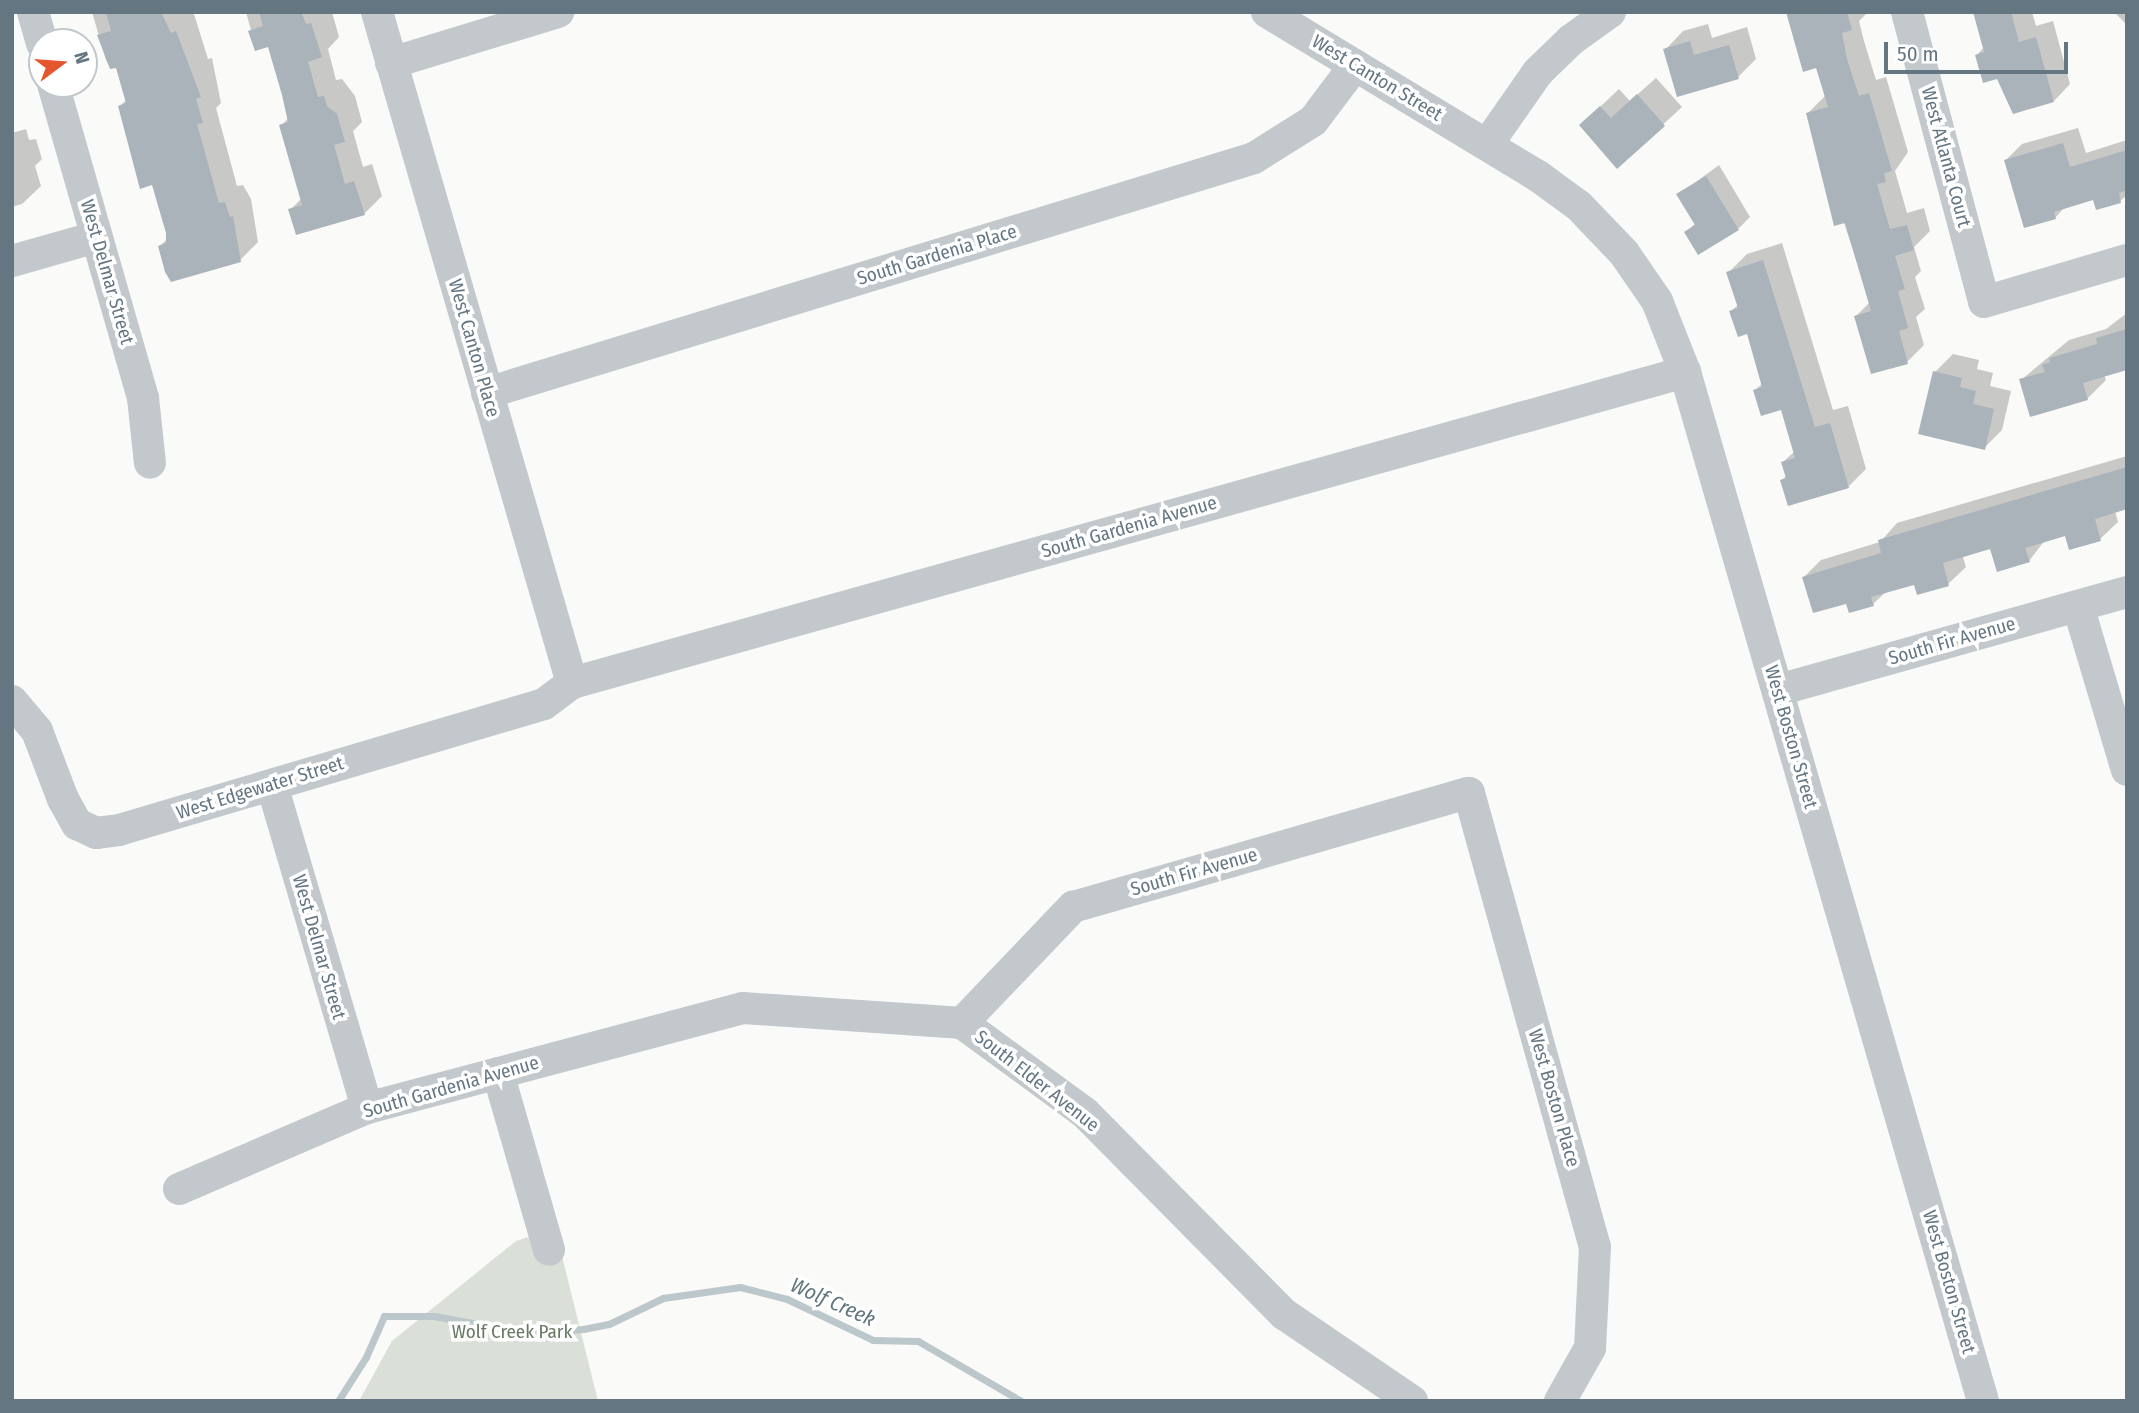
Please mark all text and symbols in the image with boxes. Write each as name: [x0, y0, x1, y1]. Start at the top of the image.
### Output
north arrow: [28, 28, 98, 98]
scale bar: [1887, 28, 2071, 72]
street label: West Canton Street: [1308, 30, 1446, 126]
text: 50 m: [1897, 41, 1939, 67]
text: N: [69, 49, 94, 66]
street label: West Atlanta Court: [1916, 84, 1976, 230]
street label: West Delmar Street: [75, 197, 139, 347]
street label: South Gardenia Place: [854, 220, 1020, 290]
street label: West Canton Place: [443, 276, 505, 420]
street label: South Gardenia Avenue: [1039, 491, 1219, 563]
street label: South Fir Avenue: [1886, 612, 2018, 670]
street label: West Boston Street: [1760, 663, 1822, 811]
street label: West Edgewater Street: [174, 752, 346, 824]
street label: South Fir Avenue: [1128, 843, 1260, 901]
street label: West Delmar Street: [287, 872, 351, 1022]
street label: South Elder Avenue: [970, 1025, 1104, 1137]
street label: West Boston Place: [1523, 1026, 1585, 1170]
street label: South Gardenia Avenue: [361, 1051, 541, 1123]
street label: West Boston Street: [1918, 1208, 1980, 1356]
water label: Wolf Creek: [787, 1272, 879, 1332]
park label: Wolf Creek Park: [452, 1321, 572, 1343]

